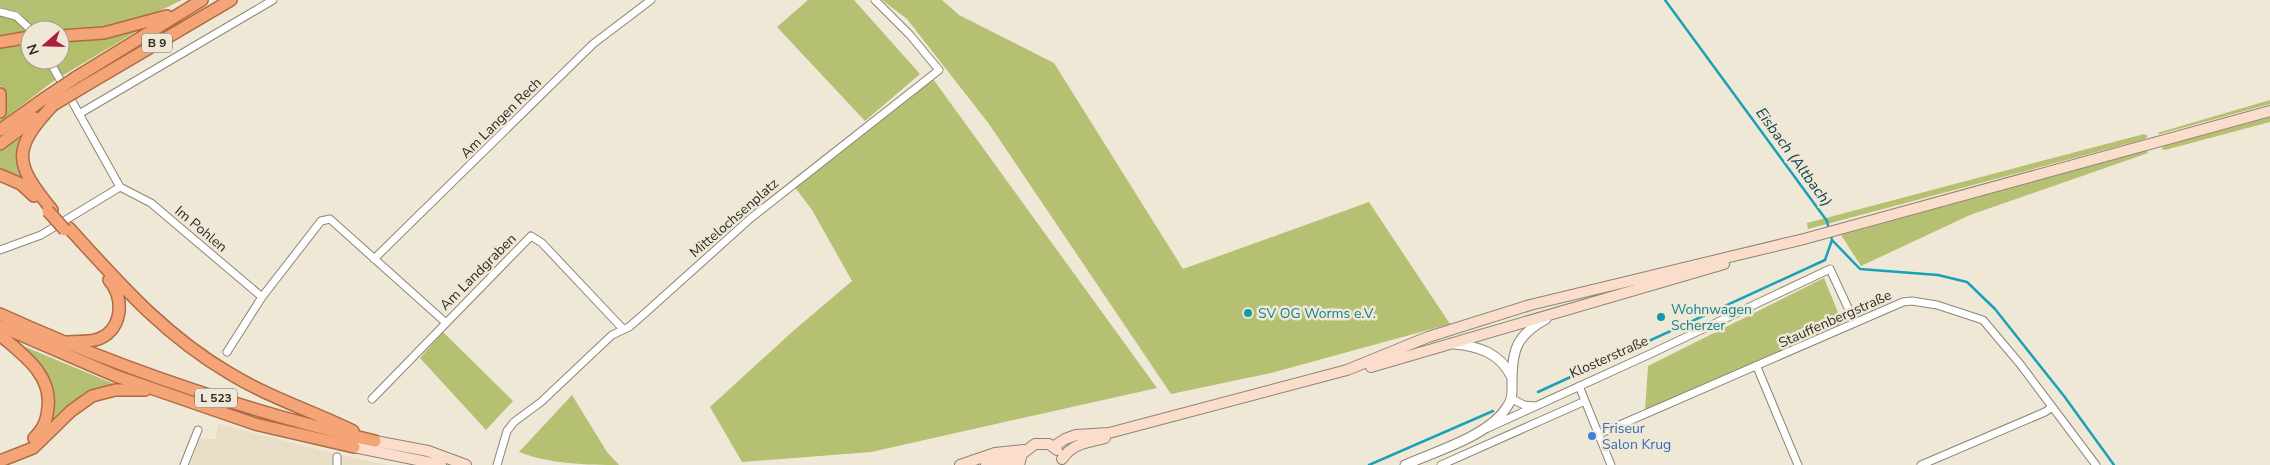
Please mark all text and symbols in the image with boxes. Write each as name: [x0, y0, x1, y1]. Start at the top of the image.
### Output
north arrow: [20, 20, 70, 70]
road number: B 9: [142, 34, 172, 52]
text: N: [23, 41, 44, 57]
street label: Am Langen Rech: [456, 73, 546, 163]
water label: Eisbach (Altbach): [1751, 104, 1837, 210]
street label: Mittelochsenplatz: [686, 174, 783, 262]
street label: Im Pohlen: [171, 201, 231, 257]
street label: Am Landgraben: [436, 230, 520, 314]
street label: Stauffenbergstraße: [1776, 286, 1894, 352]
place label: Wohnwagen Scherzer: [1671, 300, 1752, 335]
place label: SV OG Worms e.V.: [1258, 304, 1376, 323]
marker: SV OG Worms e.V.: [1242, 307, 1254, 319]
marker: Wohnwagen Scherzer: [1655, 311, 1667, 323]
street label: Klosterstraße: [1567, 331, 1651, 383]
road number: L 523: [195, 388, 237, 408]
place label: Friseur Salon Krug: [1602, 419, 1671, 454]
marker: Friseur Salon Krug: [1586, 430, 1598, 442]

